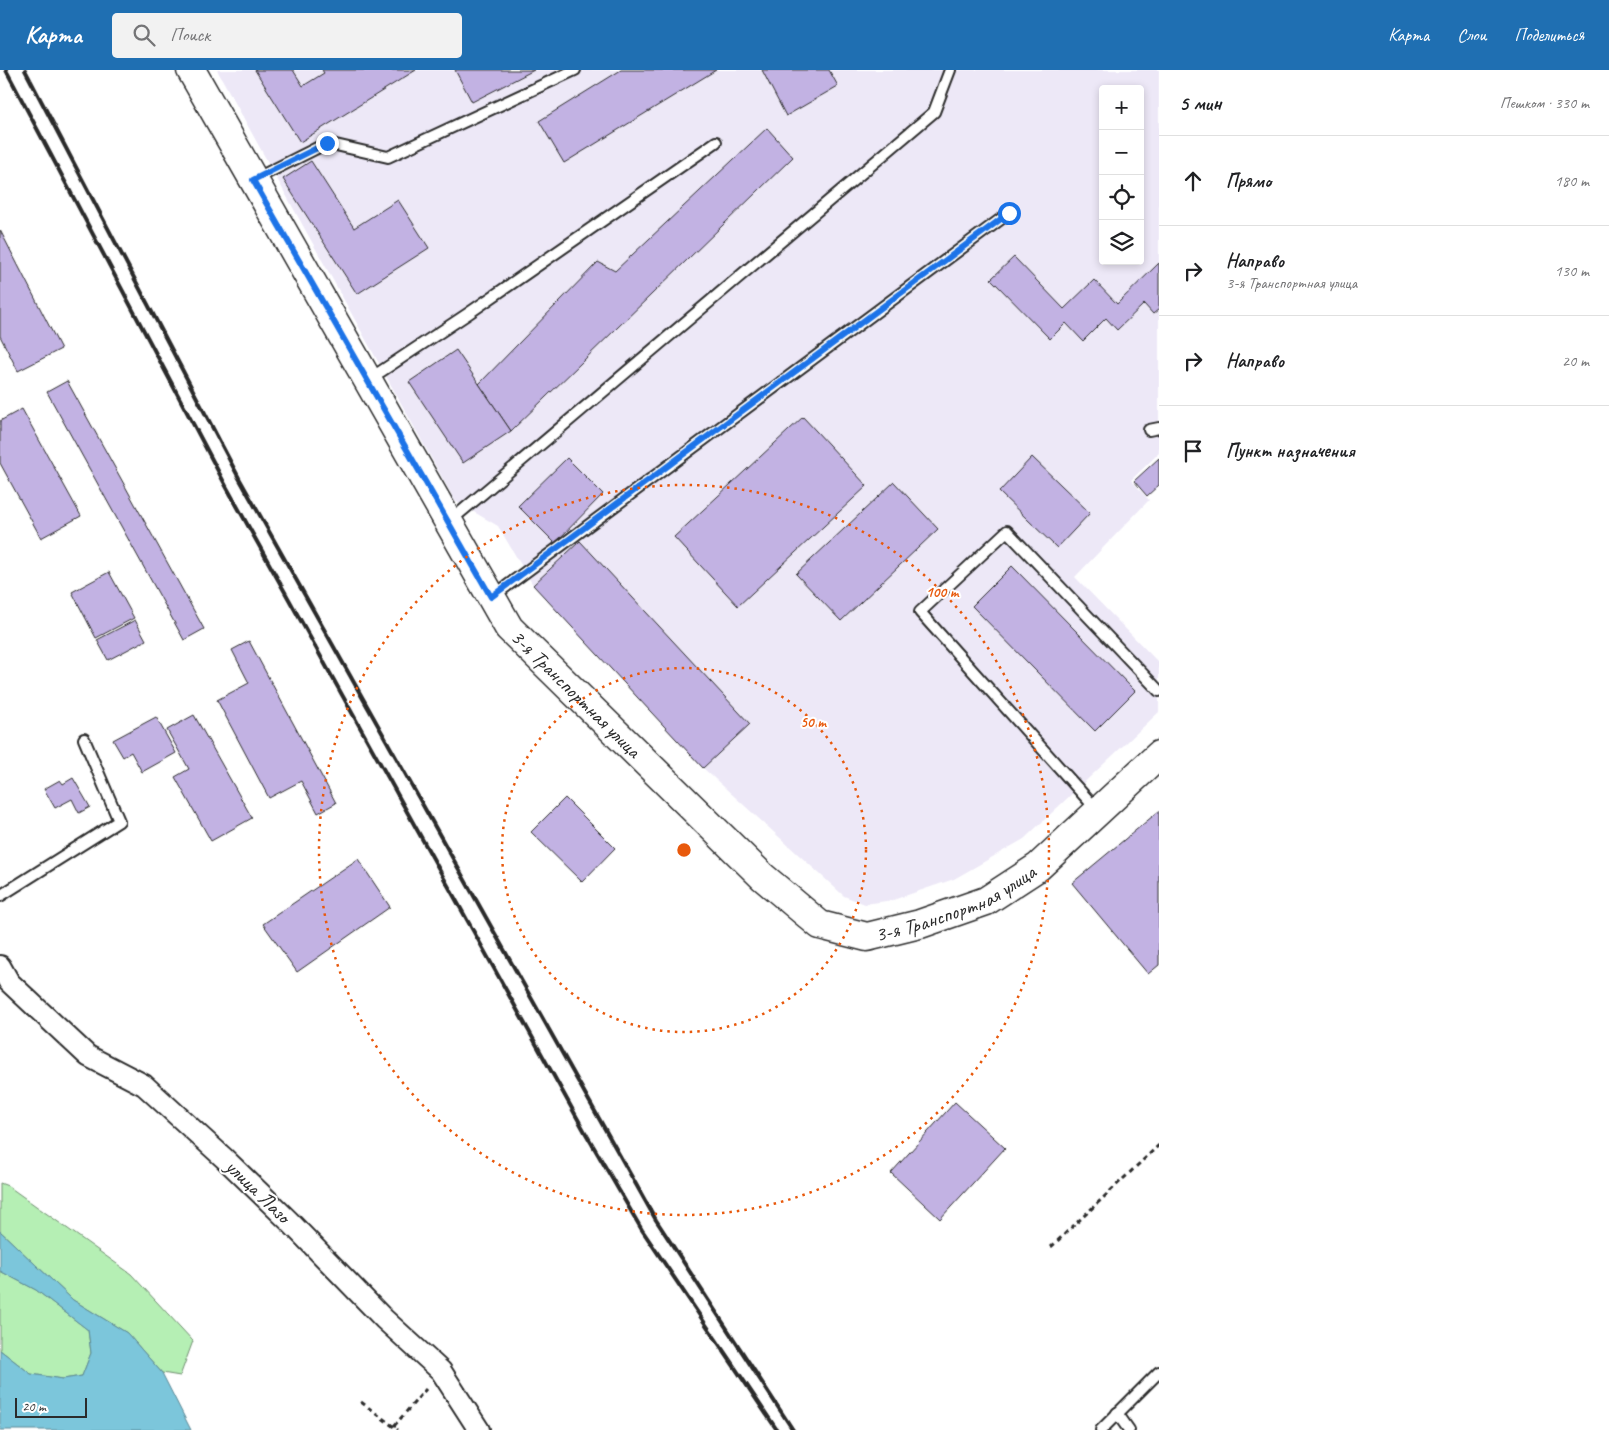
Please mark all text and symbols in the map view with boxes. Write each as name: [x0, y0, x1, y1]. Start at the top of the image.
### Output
search box: [112, 13, 462, 58]
text: Карта: [25, 20, 82, 50]
icon: search: [130, 21, 158, 49]
text: Поиск: [170, 23, 210, 47]
text: Карта: [1388, 24, 1429, 46]
text: Слои: [1457, 24, 1486, 46]
text: Поделиться: [1514, 24, 1584, 46]
map controls: [1099, 85, 1144, 265]
button: +: [1099, 85, 1144, 130]
text: 5 мин: [1179, 90, 1221, 116]
text: Пешком · 330 m: [1500, 93, 1589, 113]
button: −: [1099, 130, 1144, 175]
route end: [316, 132, 339, 155]
icon: ahead: [1179, 167, 1207, 195]
text: Прямо: [1226, 169, 1271, 193]
text: 180 m: [1555, 171, 1589, 191]
button: locate: [1099, 175, 1144, 220]
route start: [998, 202, 1021, 225]
button: layers: [1099, 220, 1144, 265]
text: Направо: [1226, 249, 1284, 273]
icon: right: [1179, 257, 1207, 285]
text: 130 m: [1555, 261, 1589, 281]
text: 3-я Транспортная улица: [1226, 273, 1357, 293]
icon: right: [1179, 347, 1207, 375]
text: Направо: [1226, 349, 1284, 373]
text: 20 m: [1562, 351, 1589, 371]
icon: arrive: [1179, 437, 1207, 465]
text: Пункт назначения: [1226, 439, 1355, 463]
text: 100 m: [926, 583, 960, 602]
street label: 3-я Транспортная улица: [505, 624, 648, 764]
text: 50 m: [800, 713, 827, 732]
centre of rings: [675, 841, 693, 859]
street label: 3-я Транспортная улица: [872, 858, 1042, 948]
street label: улица Лазо: [219, 1152, 298, 1230]
scale bar: [15, 1395, 88, 1418]
text: 20 m: [22, 1398, 46, 1415]

